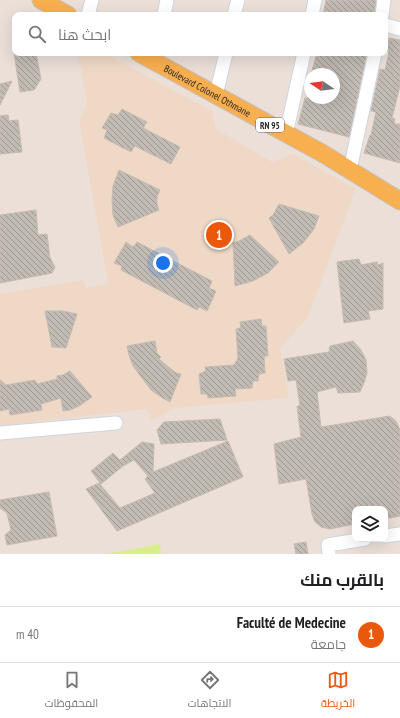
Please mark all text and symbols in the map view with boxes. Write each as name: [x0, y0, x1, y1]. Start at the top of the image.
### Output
search box: [12, 12, 388, 56]
icon: search: [26, 23, 48, 45]
text: ابحث هنا: [58, 25, 111, 44]
street label: Boulevard Colonel Othmane: [162, 61, 253, 119]
north arrow: [304, 68, 340, 104]
road number: RN 95: [256, 118, 284, 132]
pin: 1: [206, 220, 232, 250]
your location: [153, 253, 173, 273]
map controls: [352, 506, 388, 542]
button: layers: [352, 506, 388, 542]
text: بالقرب منك: [300, 569, 384, 591]
text: Faculté de Medecine: [237, 613, 346, 632]
text: 40 m: [16, 626, 39, 643]
text: 1: [368, 626, 374, 643]
text: جامعة: [311, 636, 346, 653]
tab: المحفوظات: [45, 669, 98, 713]
tab: الاتجاهات: [188, 669, 231, 713]
tab: الخريطة: [321, 669, 355, 713]

